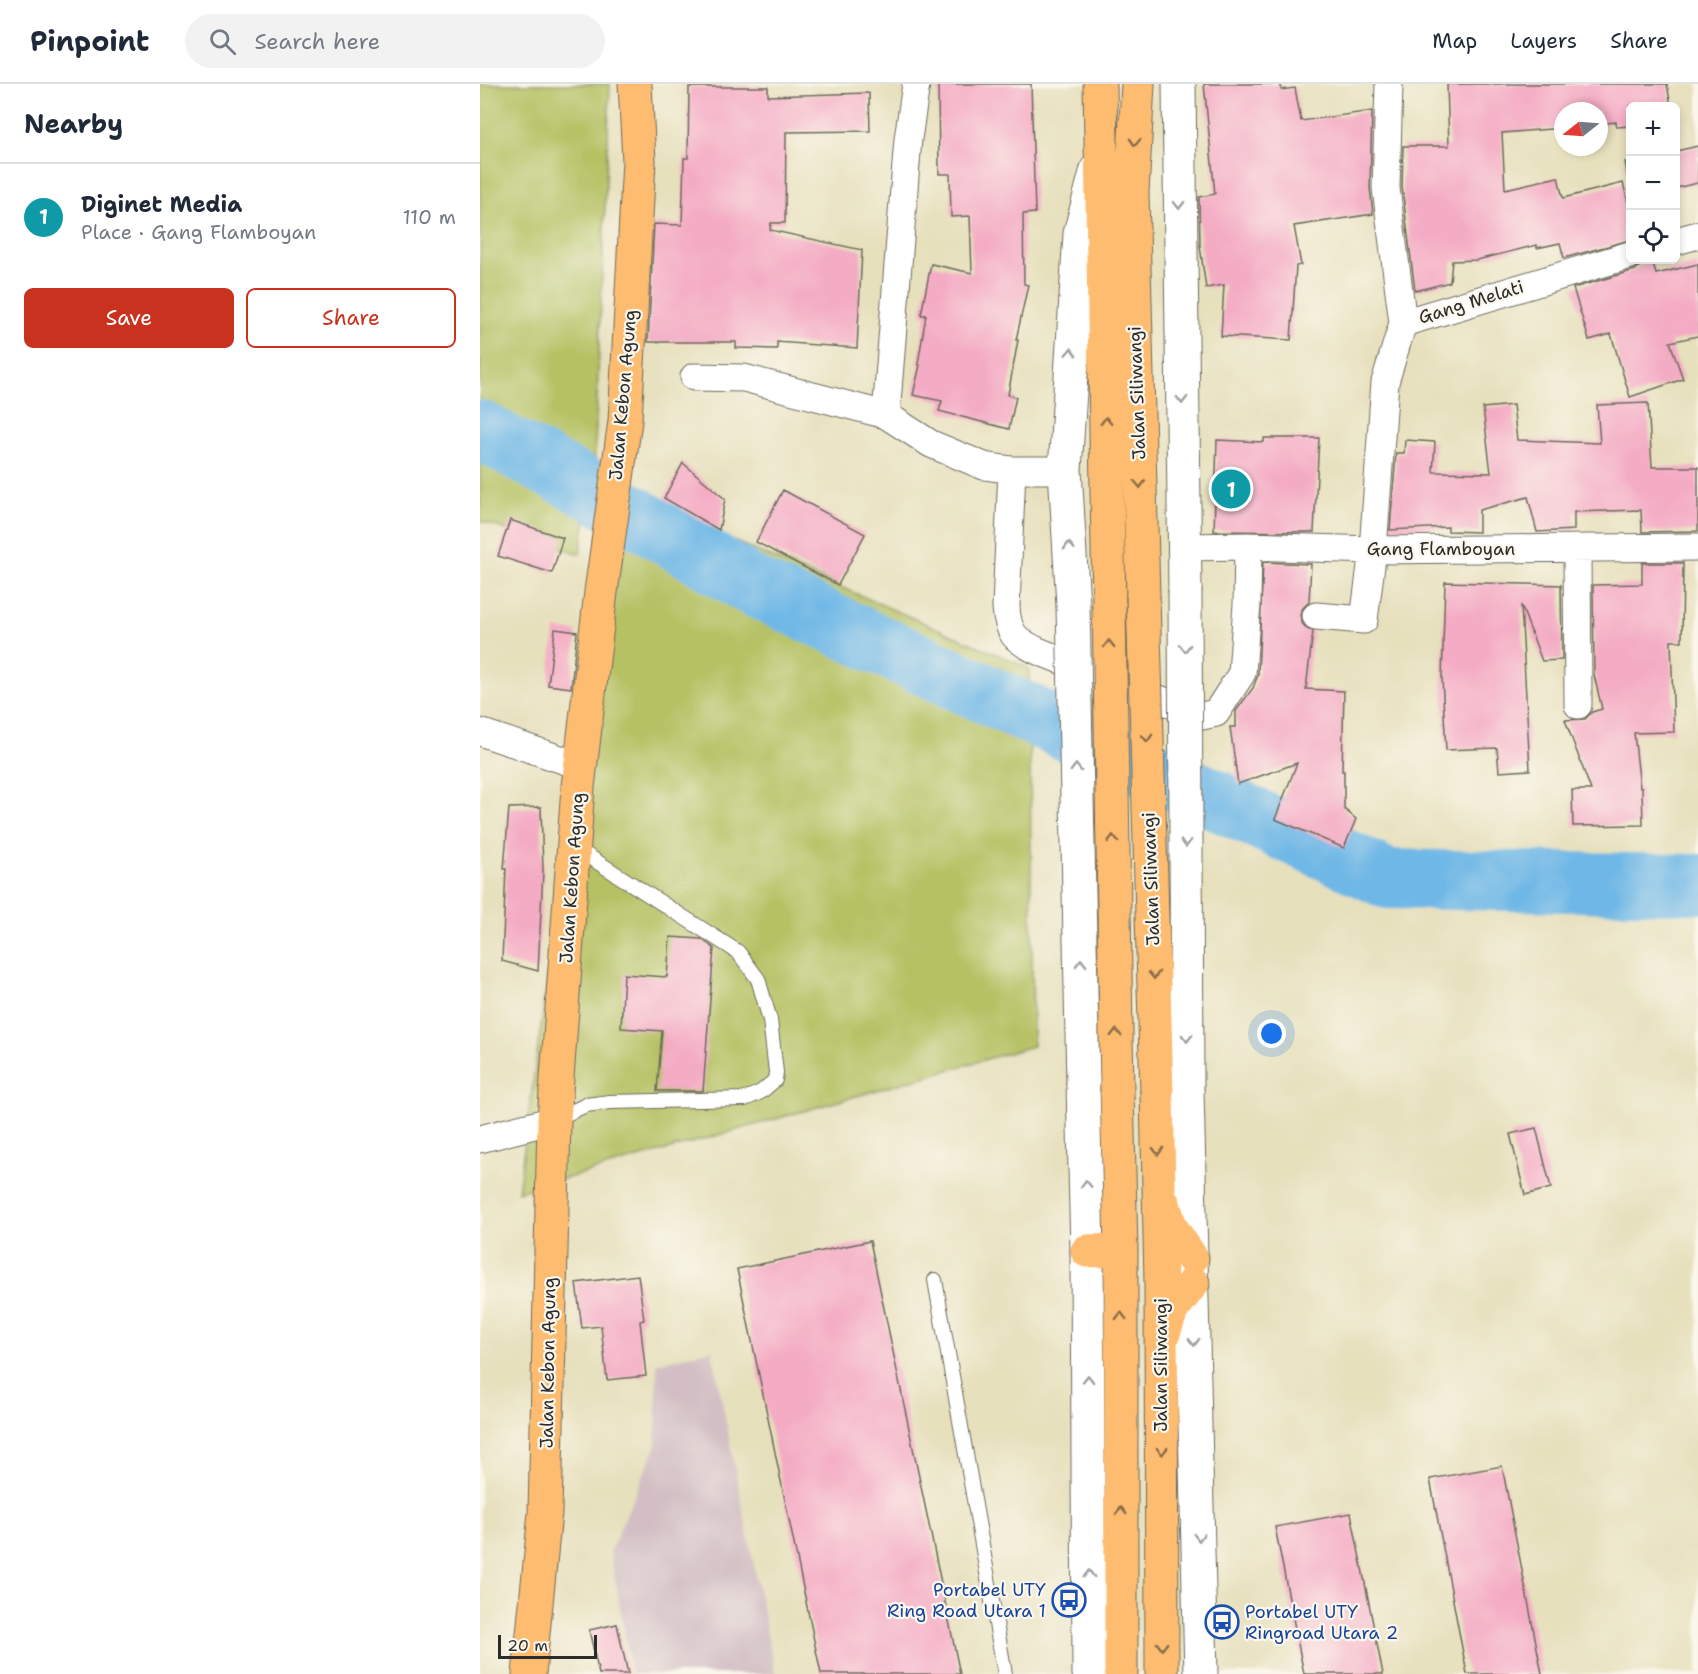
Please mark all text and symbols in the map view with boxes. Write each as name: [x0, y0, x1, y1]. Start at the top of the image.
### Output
search box: [185, 14, 605, 68]
text: Pinpoint: [30, 22, 149, 60]
icon: search: [206, 25, 239, 58]
text: Search here: [254, 27, 380, 56]
text: Map: [1432, 27, 1477, 55]
text: Layers: [1510, 27, 1577, 55]
text: Share: [1610, 27, 1668, 55]
north arrow: [1554, 102, 1608, 156]
map controls: [1626, 102, 1680, 264]
button: +: [1626, 102, 1680, 156]
text: Nearby: [24, 106, 123, 141]
one-way arrow: [1128, 138, 1141, 147]
button: −: [1626, 156, 1680, 210]
text: Diginet Media: [81, 190, 242, 219]
one-way arrow: [1173, 201, 1185, 210]
text: 1: [39, 204, 48, 230]
text: 110 m: [402, 204, 456, 230]
button: locate: [1626, 210, 1680, 264]
text: Place · Gang Flamboyan: [81, 219, 316, 245]
street label: Gang Melati: [1415, 275, 1527, 329]
button: Save: [24, 288, 234, 348]
button: Share: [246, 288, 456, 348]
street label: Jalan Kebon Agung: [604, 309, 642, 481]
street label: Jalan Siliwangi: [1123, 326, 1151, 460]
one-way arrow: [1065, 347, 1078, 356]
one-way arrow: [1176, 396, 1189, 405]
one-way arrow: [1100, 416, 1112, 425]
pin: 1: [1212, 466, 1251, 512]
one-way arrow: [1134, 480, 1146, 489]
street label: Gang Flamboyan: [1367, 537, 1515, 561]
one-way arrow: [1063, 542, 1076, 551]
one-way arrow: [1103, 639, 1116, 648]
one-way arrow: [1179, 643, 1191, 652]
one-way arrow: [1141, 734, 1153, 743]
one-way arrow: [1070, 763, 1083, 772]
street label: Jalan Kebon Agung: [554, 792, 590, 964]
street label: Jalan Siliwangi: [1137, 812, 1165, 946]
one-way arrow: [1107, 834, 1119, 843]
one-way arrow: [1180, 838, 1192, 847]
one-way arrow: [1074, 958, 1087, 967]
one-way arrow: [1148, 971, 1160, 980]
your location: [1257, 1019, 1286, 1048]
one-way arrow: [1110, 1029, 1122, 1038]
one-way arrow: [1181, 1033, 1193, 1042]
one-way arrow: [1152, 1147, 1164, 1156]
one-way arrow: [1079, 1179, 1092, 1188]
street label: Jalan Kebon Agung: [535, 1277, 561, 1449]
street label: Jalan Siliwangi: [1149, 1298, 1173, 1432]
one-way arrow: [1115, 1311, 1127, 1320]
one-way arrow: [1188, 1337, 1200, 1346]
one-way arrow: [1082, 1374, 1094, 1383]
one-way arrow: [1156, 1447, 1168, 1456]
one-way arrow: [1115, 1506, 1127, 1515]
one-way arrow: [1193, 1532, 1205, 1541]
one-way arrow: [1083, 1569, 1095, 1578]
place label: Portabel UTY Ring Road Utara 1: [887, 1578, 1046, 1623]
bus stop icon: Portabel UTY Ring Road Utara 1: [1051, 1582, 1087, 1618]
place label: Portabel UTY Ringroad Utara 2: [1245, 1600, 1398, 1645]
bus stop icon: Portabel UTY Ringroad Utara 2: [1204, 1604, 1240, 1640]
scale bar: [498, 1632, 597, 1660]
text: 20 m: [507, 1635, 548, 1656]
one-way arrow: [1156, 1642, 1168, 1651]

